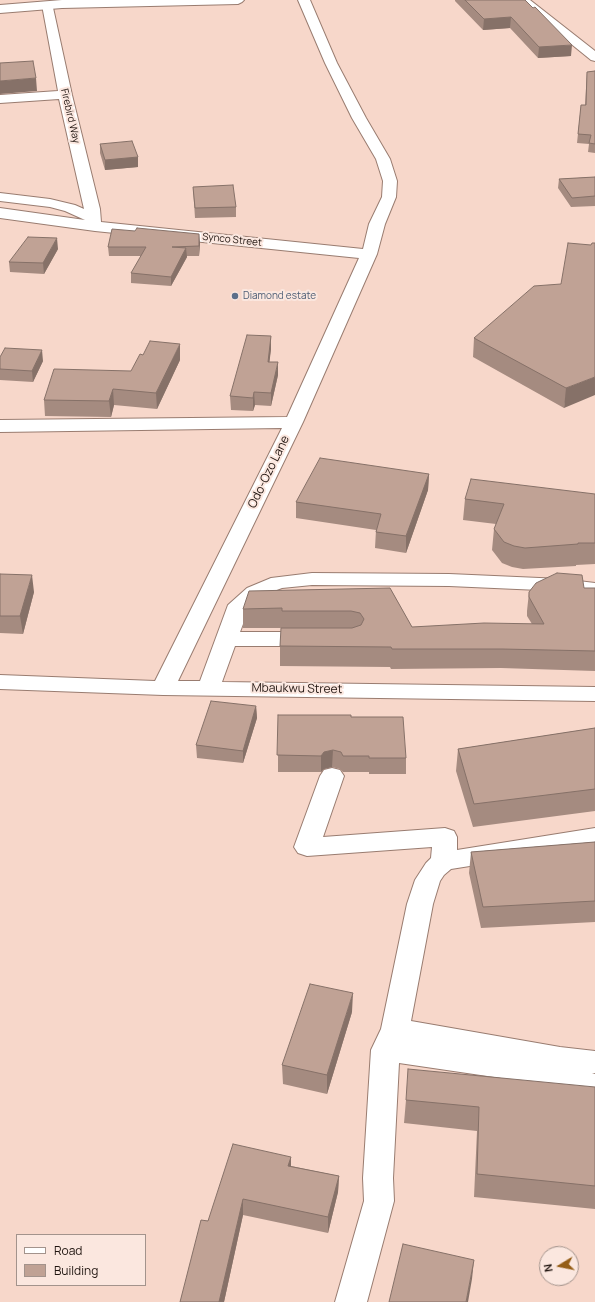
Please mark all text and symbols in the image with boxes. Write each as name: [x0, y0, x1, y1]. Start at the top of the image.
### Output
street label: Firebird Way: [58, 87, 82, 145]
street label: Synco Street: [202, 231, 262, 249]
place label: Diamond estate: [243, 290, 316, 302]
marker: Diamond estate: [230, 291, 240, 301]
street label: Odo-Ozo Lane: [245, 433, 293, 511]
street label: Mbaukwu Street: [251, 681, 343, 697]
legend: [16, 1234, 146, 1286]
text: Road: [54, 1242, 82, 1259]
north arrow: [539, 1246, 579, 1286]
text: Building: [54, 1262, 98, 1279]
text: N: [540, 1263, 556, 1273]

